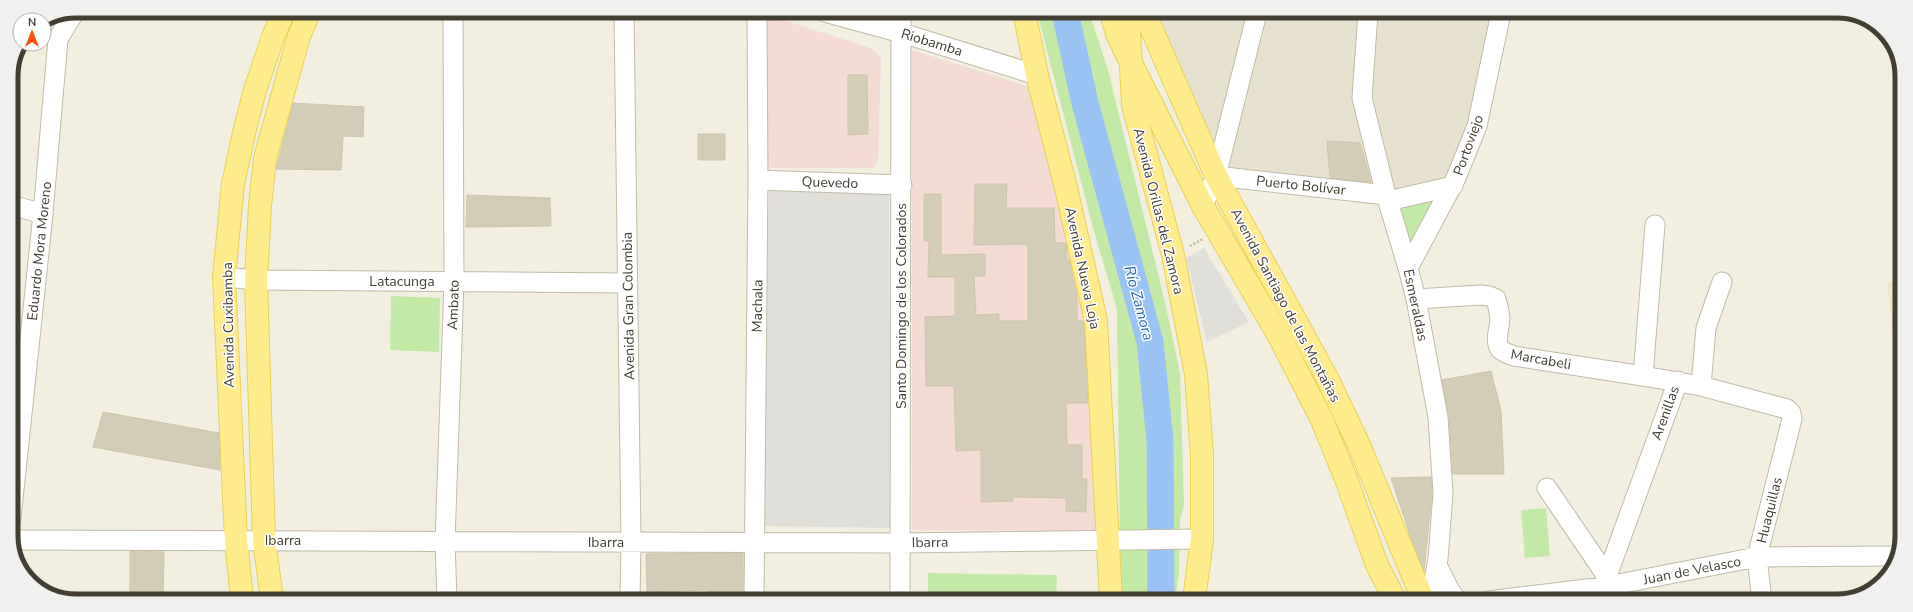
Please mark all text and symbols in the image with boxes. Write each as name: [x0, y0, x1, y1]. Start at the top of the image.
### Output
north arrow: [12, 12, 52, 52]
text: N: [28, 15, 36, 30]
street label: Riobamba: [899, 24, 965, 61]
street label: Portoviejo: [1449, 112, 1488, 178]
street label: Avenida Orillas del Zamora: [1129, 126, 1188, 296]
street label: Puerto Bolívar: [1255, 171, 1347, 200]
street label: Quevedo: [801, 172, 859, 193]
street label: Eduardo Mora Moreno: [23, 180, 56, 321]
street label: Santo Domingo de los Colorados: [892, 203, 911, 409]
street label: Avenida Nueva Loja: [1060, 205, 1105, 331]
street label: Avenida Santiago de las Montañas: [1226, 205, 1345, 406]
street label: Avenida Gran Colombia: [618, 232, 639, 380]
street label: Avenida Cuxibamba: [218, 262, 239, 388]
water label: Río Zamora: [1119, 263, 1159, 343]
street label: Esmeraldas: [1399, 267, 1432, 343]
street label: Latacunga: [369, 272, 435, 291]
street label: Ambato: [443, 279, 464, 331]
street label: Machala: [748, 279, 767, 333]
street label: Marcabeli: [1509, 345, 1573, 374]
street label: Arenillas: [1647, 383, 1684, 443]
street label: Huaquillas: [1752, 475, 1787, 545]
street label: Ibarra: [265, 531, 301, 550]
street label: Ibarra: [588, 533, 624, 552]
street label: Ibarra: [912, 533, 948, 552]
street label: Juan de Velasco: [1641, 552, 1743, 589]

